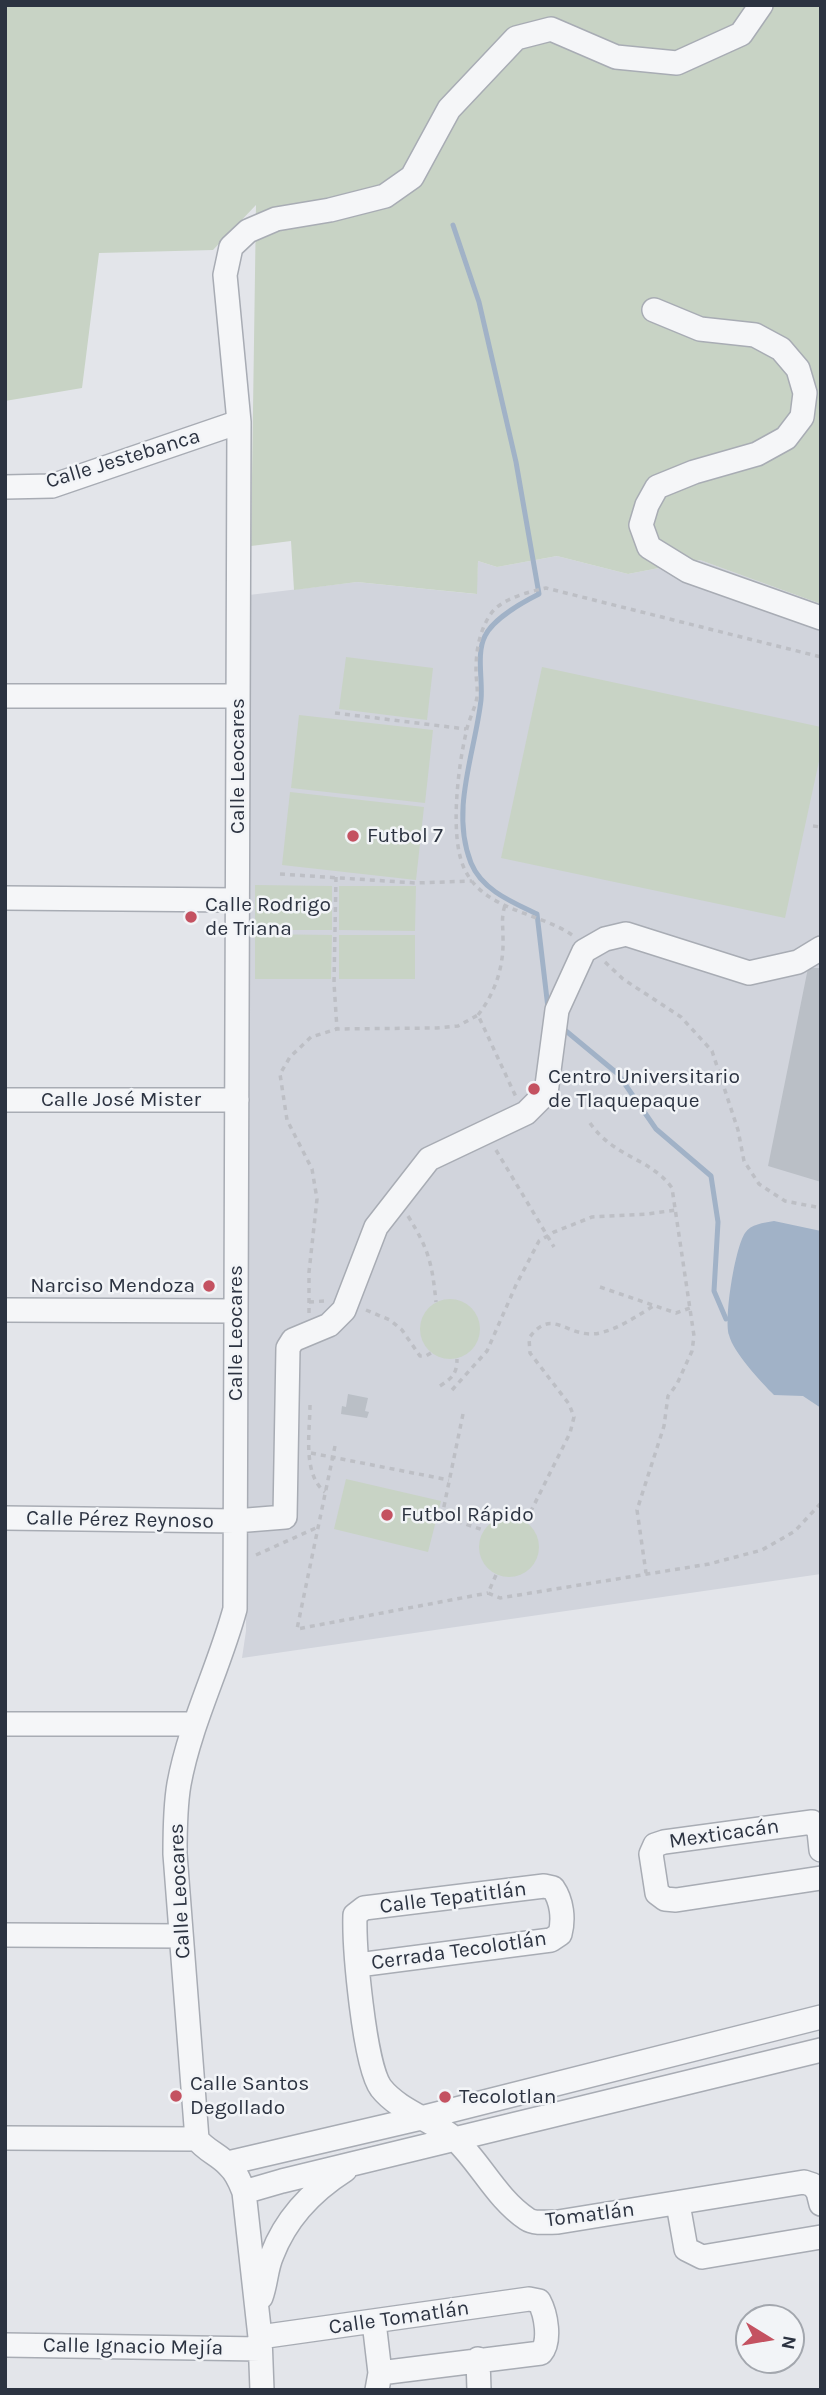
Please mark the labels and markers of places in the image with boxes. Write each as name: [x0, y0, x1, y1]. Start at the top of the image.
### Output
place label: Futbol 7: [367, 823, 443, 849]
marker: Futbol 7: [345, 828, 361, 844]
place label: Calle Rodrigo de Triana: [205, 892, 331, 942]
marker: Calle Rodrigo de Triana: [183, 909, 199, 925]
place label: Centro Universitario de Tlaquepaque: [548, 1064, 740, 1114]
marker: Centro Universitario de Tlaquepaque: [526, 1081, 542, 1097]
place label: Narciso Mendoza: [30, 1273, 195, 1299]
marker: Narciso Mendoza: [201, 1278, 217, 1294]
place label: Futbol Rápido: [401, 1502, 534, 1528]
marker: Futbol Rápido: [379, 1507, 395, 1523]
place label: Calle Santos Degollado: [190, 2071, 309, 2121]
place label: Tecolotlan: [459, 2084, 556, 2110]
marker: Calle Santos Degollado: [168, 2088, 184, 2104]
marker: Tecolotlan: [437, 2089, 453, 2105]

